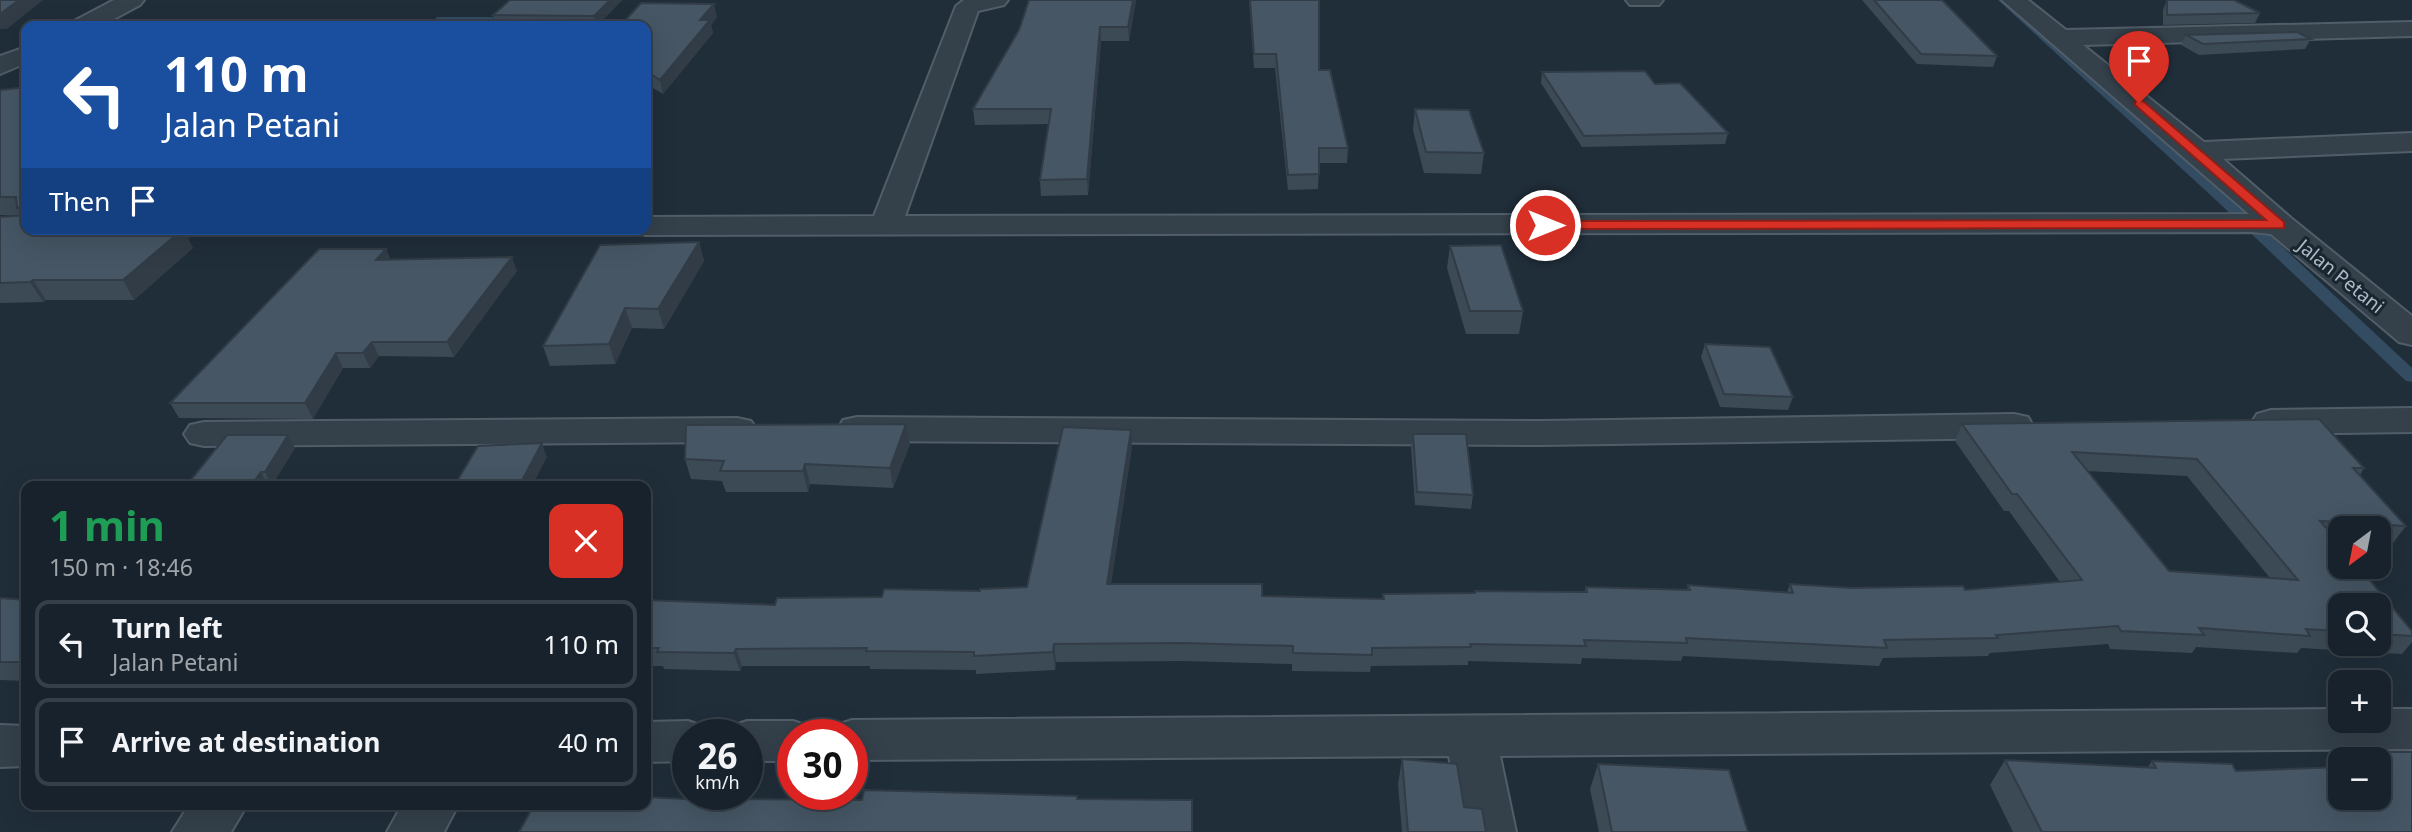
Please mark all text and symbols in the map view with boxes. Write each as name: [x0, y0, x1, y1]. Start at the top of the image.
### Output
pin: [2109, 31, 2169, 103]
text: 110 m: [164, 40, 309, 106]
icon: arrive: [2120, 42, 2158, 80]
icon: left: [49, 49, 140, 140]
text: Jalan Petani: [164, 103, 340, 146]
icon: arrive: [124, 182, 162, 220]
text: Then: [49, 183, 110, 219]
position arrow: [1508, 188, 1582, 262]
street label: Jalan Petani: [2291, 232, 2390, 319]
text: 1 min: [49, 496, 165, 553]
button: close: [549, 504, 623, 578]
north arrow: [2328, 516, 2390, 579]
map controls: [2328, 516, 2391, 810]
text: 150 m · 18:46: [49, 551, 193, 583]
button: search: [2328, 593, 2391, 656]
text: Turn left: [112, 610, 223, 646]
icon: left: [53, 625, 91, 663]
text: 110 m: [543, 626, 619, 662]
text: Jalan Petani: [112, 646, 238, 678]
button: +: [2328, 670, 2391, 733]
speed limit sign: 30: [777, 719, 868, 810]
icon: arrive: [53, 723, 91, 761]
text: Arrive at destination: [112, 724, 381, 760]
text: 40 m: [558, 724, 619, 760]
text: 26: [697, 732, 738, 779]
button: −: [2328, 747, 2391, 810]
text: km/h: [695, 770, 740, 794]

